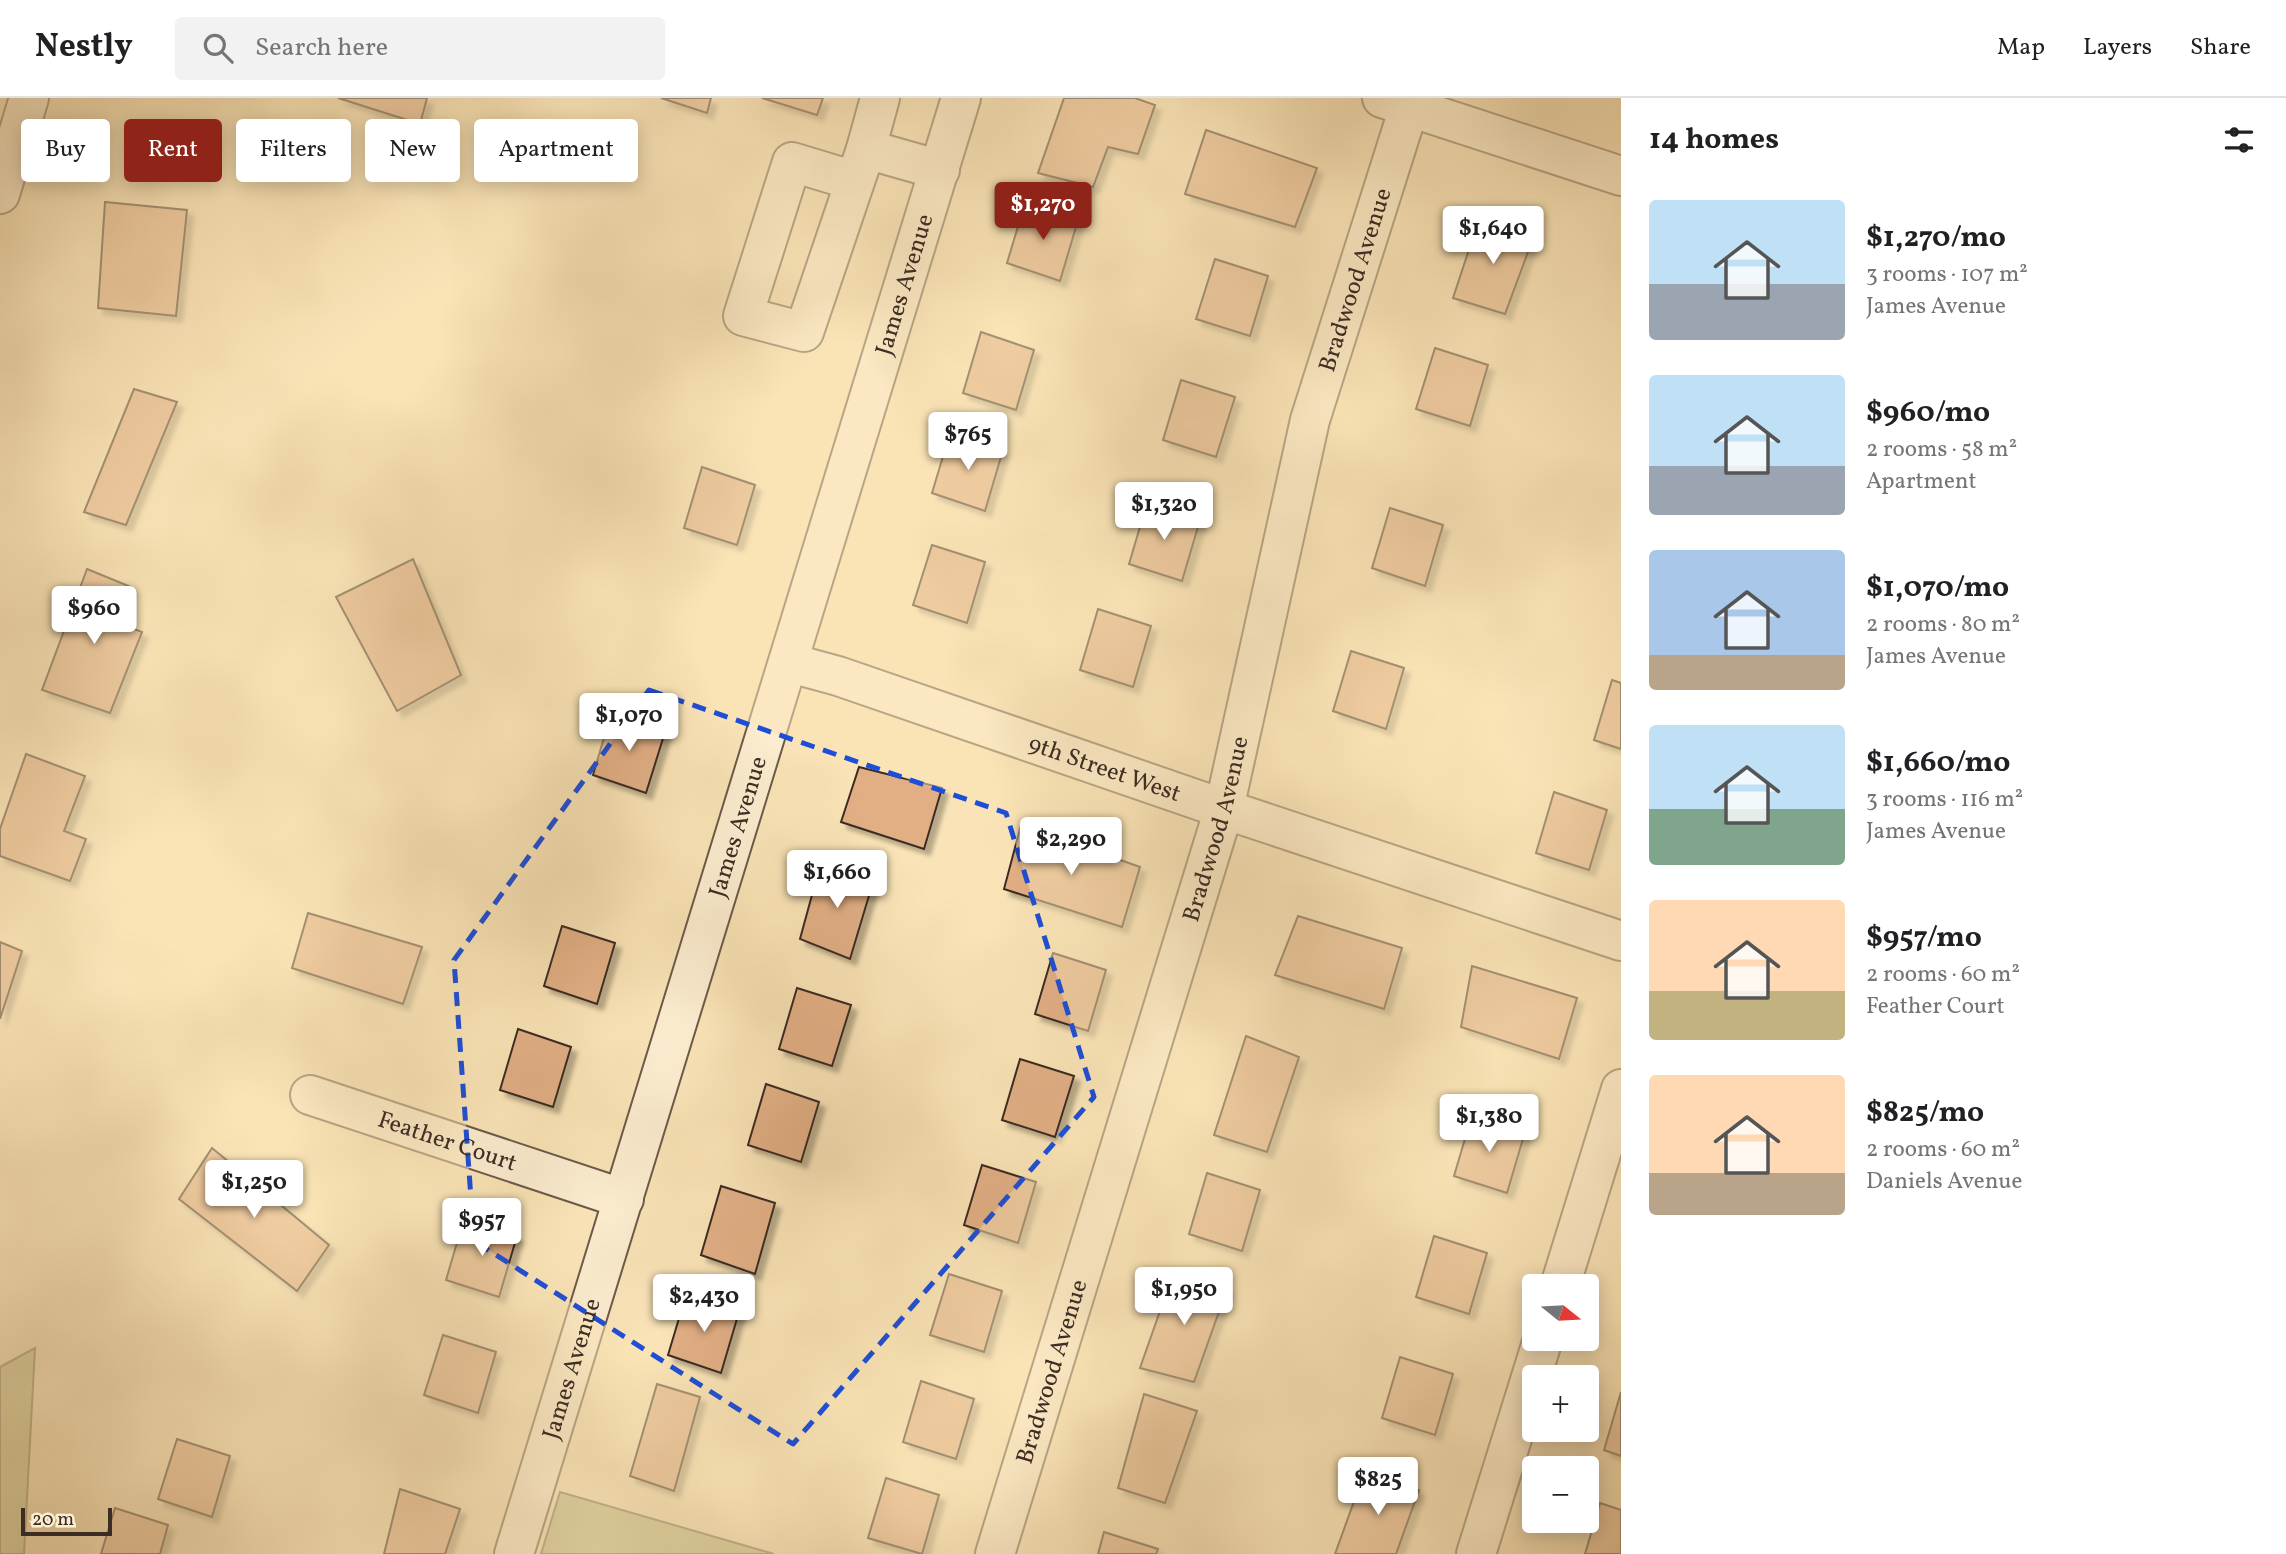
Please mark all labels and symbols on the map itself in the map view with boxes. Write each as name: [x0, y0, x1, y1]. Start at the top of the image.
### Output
pin: $1,270: [986, 183, 1100, 242]
street label: Bradwood Avenue: [1311, 184, 1401, 377]
pin: $1,640: [1436, 206, 1550, 266]
street label: James Avenue: [868, 210, 943, 360]
pin: $765: [927, 412, 1009, 472]
pin: $1,320: [1107, 482, 1221, 542]
pin: $960: [53, 587, 135, 646]
pin: $1,070: [572, 694, 686, 753]
street label: 9th Street West: [1023, 728, 1185, 812]
street label: Bradwood Avenue: [1175, 733, 1259, 926]
street label: James Avenue: [702, 752, 777, 902]
pin: $2,290: [1014, 818, 1128, 877]
pin: $1,660: [780, 850, 894, 910]
pin: $1,380: [1432, 1094, 1546, 1154]
street label: Feather Court: [373, 1104, 521, 1181]
pin: $1,250: [197, 1160, 311, 1220]
pin: $957: [441, 1198, 523, 1258]
pin: $1,950: [1127, 1268, 1241, 1327]
pin: $2,430: [647, 1274, 761, 1334]
north arrow: [1522, 1274, 1600, 1351]
street label: Bradwood Avenue: [1009, 1276, 1097, 1468]
street label: James Avenue: [535, 1294, 611, 1444]
pin: $825: [1337, 1458, 1419, 1517]
scale bar: [21, 1505, 112, 1537]

